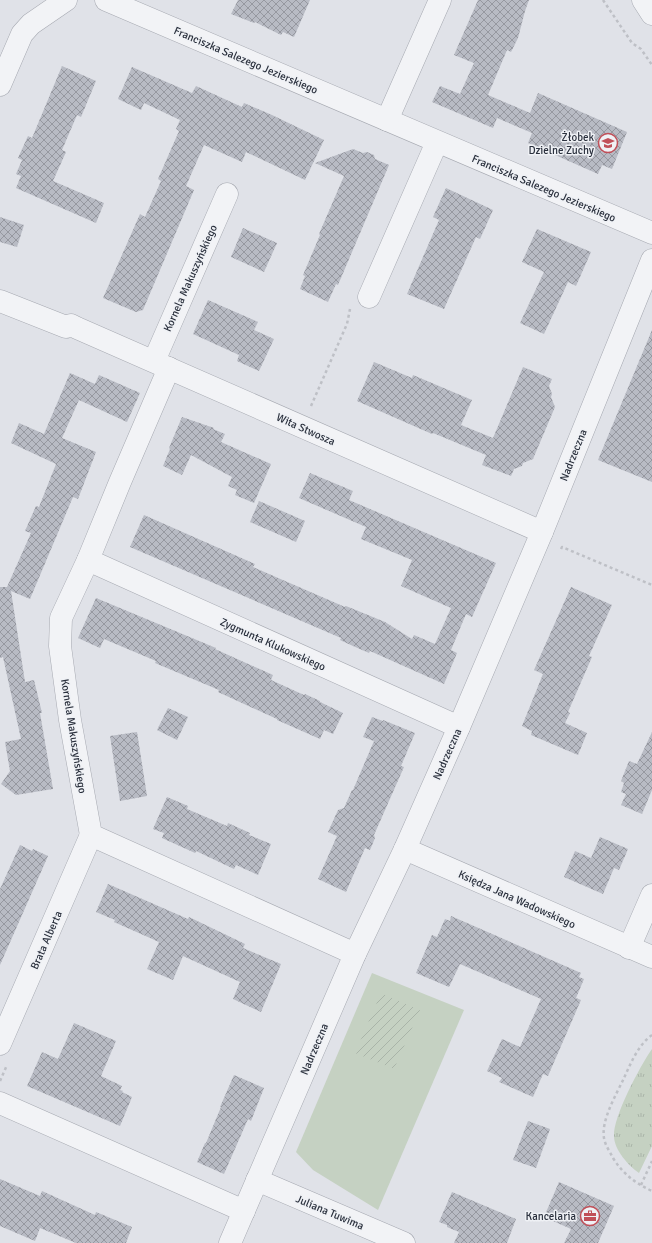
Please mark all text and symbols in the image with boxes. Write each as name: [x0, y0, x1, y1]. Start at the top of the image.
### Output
street label: Franciszka Salezego Jezierskiego: [172, 24, 320, 97]
place label: Żłobek Dzielne Zuchy: [528, 130, 595, 157]
school or university icon: Żłobek Dzielne Zuchy: [597, 132, 619, 154]
street label: Franciszka Salezego Jezierskiego: [470, 152, 618, 225]
street label: Kornela Makuszyńskiego: [161, 222, 220, 334]
street label: Wita Stwosza: [274, 411, 338, 448]
street label: Nadrzeczna: [557, 427, 590, 483]
street label: Zygmunta Klukowskiego: [218, 615, 328, 674]
street label: Kornela Makuszyńskiego: [58, 678, 89, 795]
street label: Nadrzeczna: [430, 726, 465, 782]
street label: Księdza Jana Wadowskiego: [456, 868, 578, 931]
street label: Brata Alberta: [28, 909, 65, 971]
street label: Nadrzeczna: [298, 1021, 331, 1077]
street label: Juliana Tuwima: [294, 1192, 366, 1233]
office icon: Kancelaria: [579, 1205, 601, 1227]
place label: Kancelaria: [526, 1210, 576, 1223]

